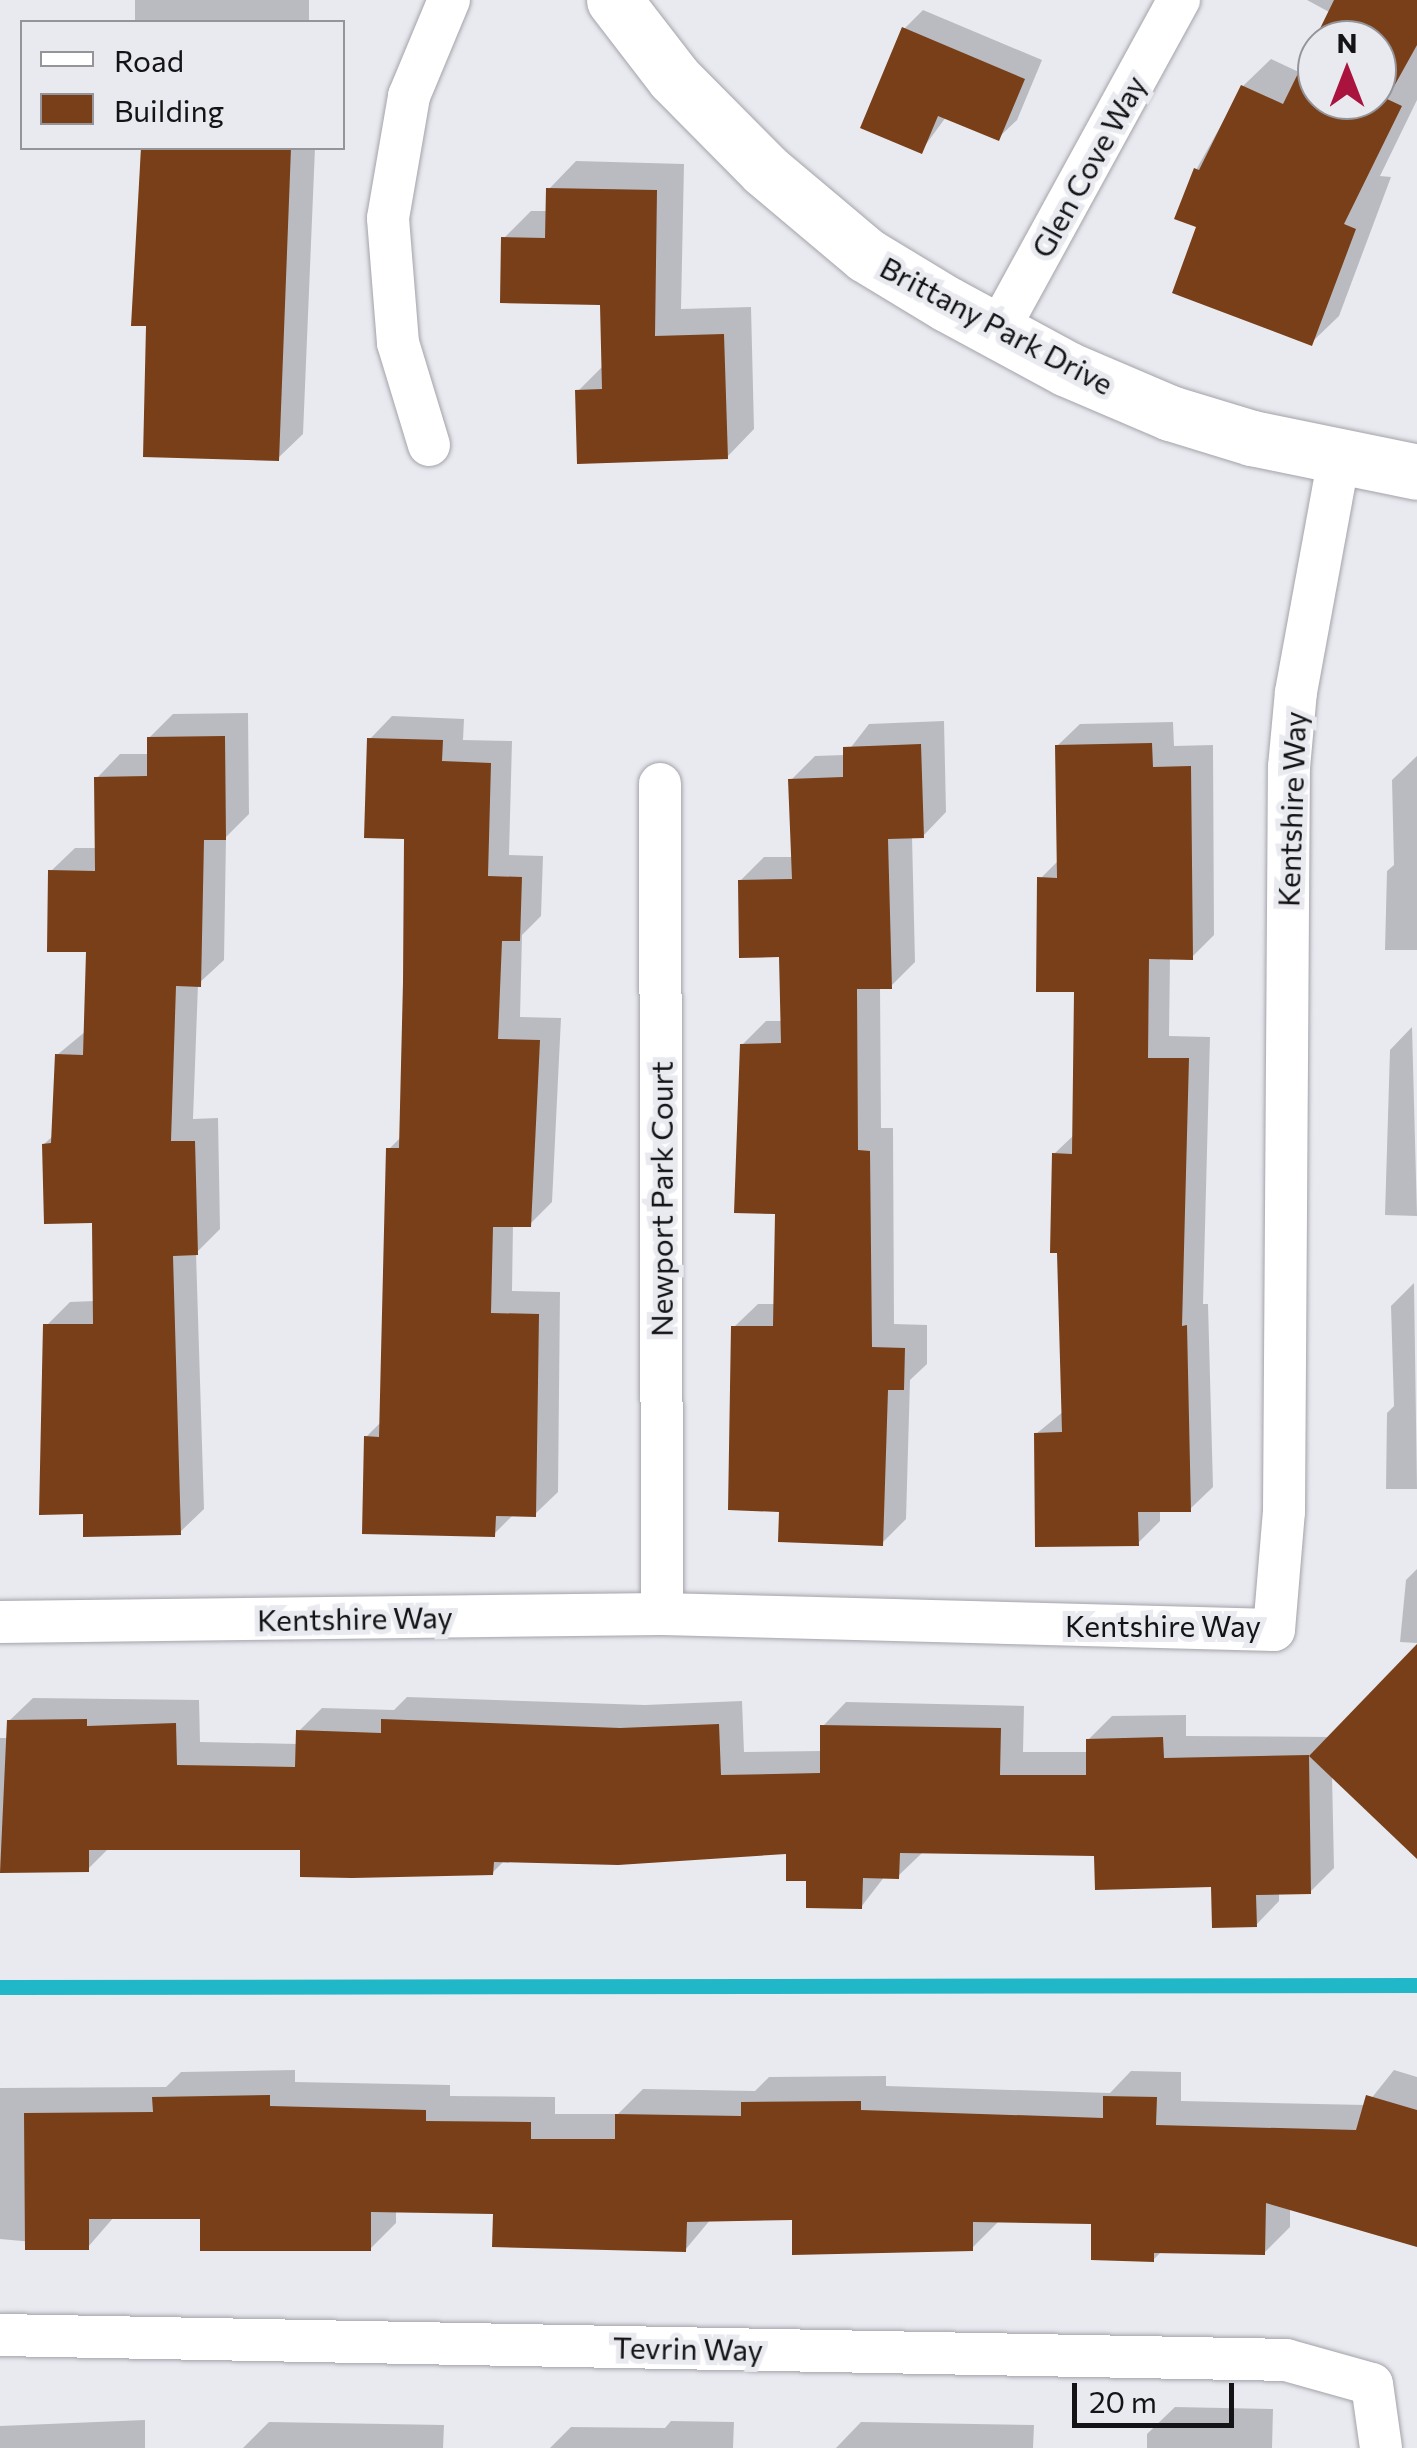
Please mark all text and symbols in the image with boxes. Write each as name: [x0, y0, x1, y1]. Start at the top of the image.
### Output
legend: [20, 20, 345, 150]
north arrow: [1297, 20, 1397, 120]
text: N: [1337, 25, 1358, 59]
text: Road: [114, 41, 184, 78]
street label: Glen Cove Way: [1023, 69, 1153, 263]
text: Building: [114, 91, 224, 128]
street label: Brittany Park Drive: [874, 248, 1120, 402]
street label: Kentshire Way: [1270, 711, 1312, 907]
street label: Newport Park Court: [643, 1061, 679, 1337]
street label: Kentshire Way: [257, 1598, 453, 1638]
street label: Kentshire Way: [1065, 1607, 1261, 1643]
street label: Tevrin Way: [613, 2329, 763, 2367]
scale bar: [1077, 2363, 1240, 2425]
text: 20 m: [1089, 2382, 1157, 2419]

